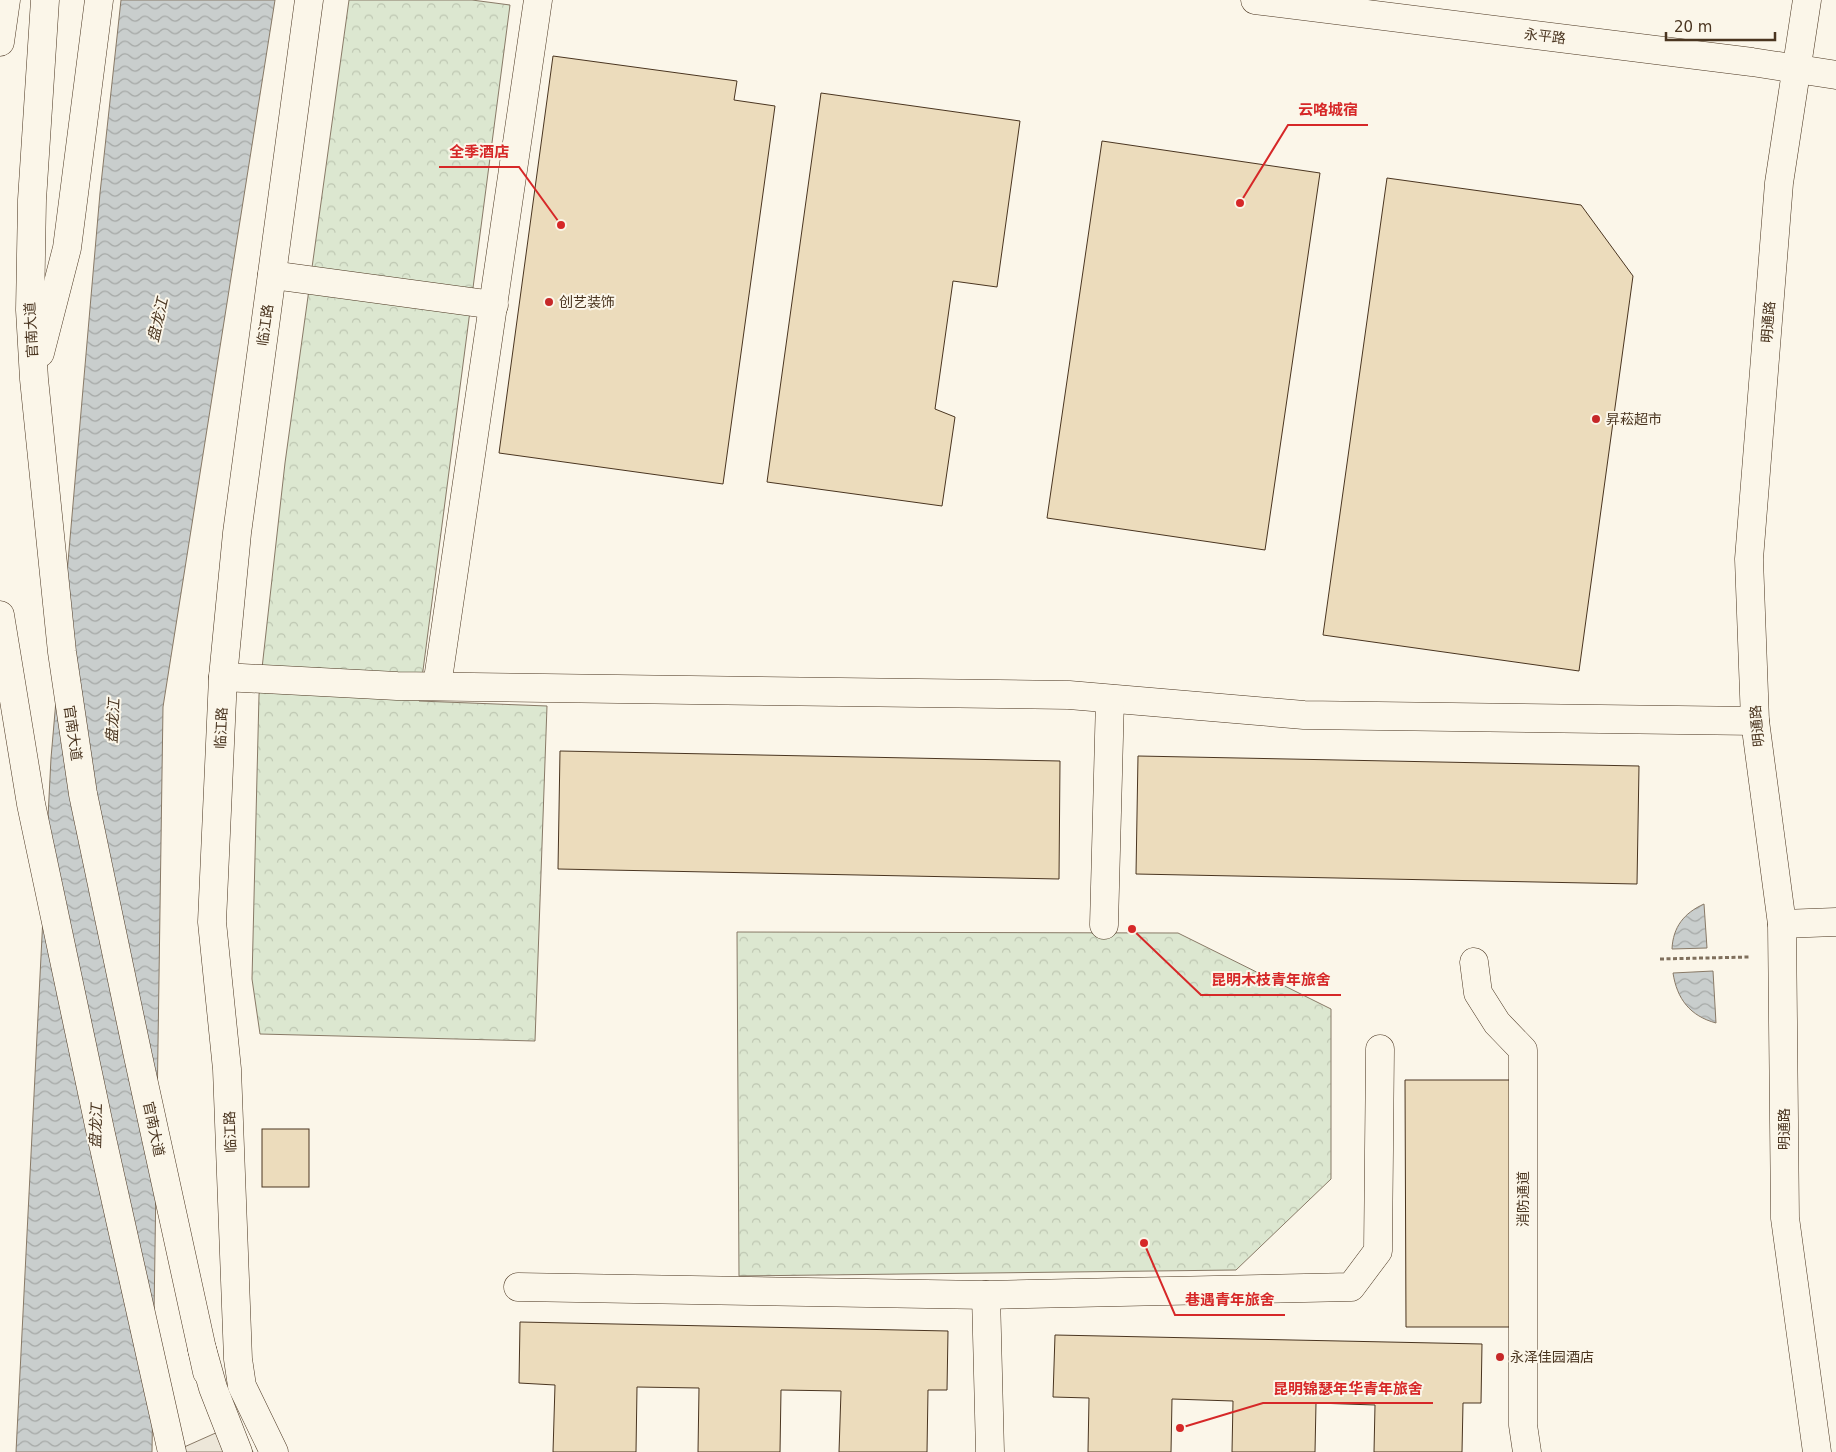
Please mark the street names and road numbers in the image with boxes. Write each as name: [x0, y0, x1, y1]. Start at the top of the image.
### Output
street label: 永平路: [1523, 26, 1567, 46]
street label: 明通路: [1758, 300, 1778, 344]
street label: 官南大道: [22, 302, 40, 358]
street label: 临江路: [254, 303, 276, 347]
street label: 官南大道: [61, 704, 85, 762]
street label: 明通路: [1747, 704, 1767, 748]
street label: 临江路: [212, 707, 230, 749]
street label: 官南大道: [140, 1100, 168, 1158]
street label: 明通路: [1776, 1108, 1792, 1150]
street label: 临江路: [221, 1111, 239, 1153]
street label: 消防通道: [1515, 1171, 1531, 1227]

